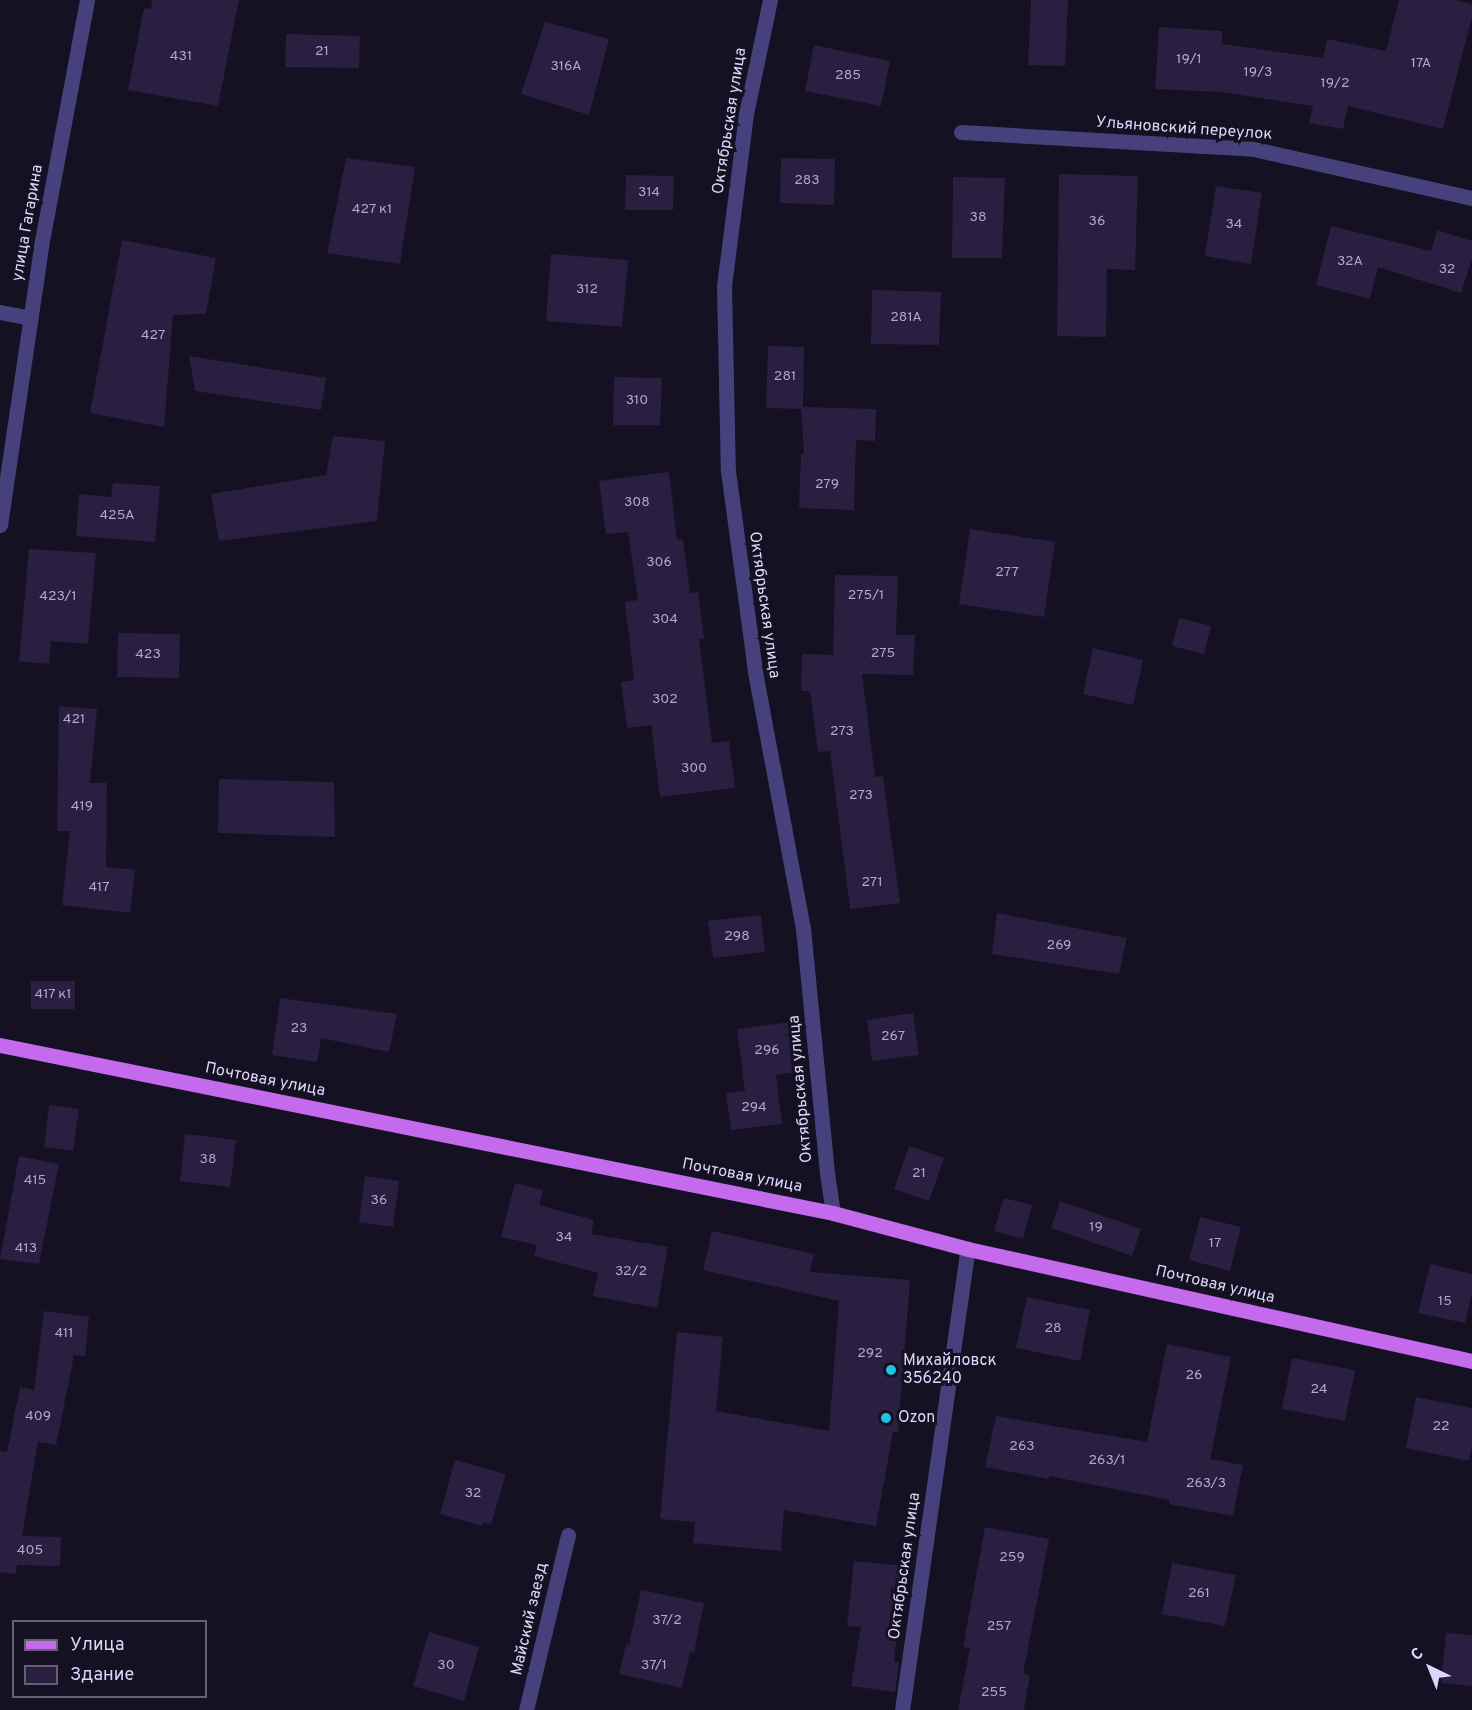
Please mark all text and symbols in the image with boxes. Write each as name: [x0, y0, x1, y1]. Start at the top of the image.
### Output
house number: 21: [315, 44, 329, 60]
street label: Октябрьская улица: [709, 46, 751, 196]
house number: 431: [170, 49, 192, 65]
house number: 19/1: [1176, 52, 1202, 68]
house number: 17А: [1411, 56, 1431, 72]
house number: 316А: [550, 59, 582, 75]
house number: 19/3: [1244, 65, 1272, 81]
house number: 285: [835, 68, 861, 84]
house number: 19/2: [1320, 76, 1350, 92]
street label: Ульяновский переулок: [1095, 113, 1273, 145]
street label: улица Гагарина: [8, 163, 48, 283]
house number: 283: [794, 173, 820, 189]
house number: 314: [638, 185, 660, 201]
house number: 427 к1: [352, 202, 392, 218]
house number: 38: [970, 210, 986, 226]
house number: 36: [1089, 214, 1105, 230]
house number: 34: [1225, 217, 1243, 233]
house number: 32А: [1337, 254, 1363, 270]
house number: 32: [1439, 262, 1455, 278]
house number: 312: [576, 282, 598, 298]
house number: 281А: [890, 310, 922, 326]
house number: 427: [141, 328, 165, 344]
house number: 281: [774, 369, 796, 385]
house number: 310: [626, 393, 648, 409]
house number: 279: [815, 477, 839, 493]
house number: 308: [624, 495, 650, 511]
house number: 425А: [99, 508, 135, 524]
street label: Октябрьская улица: [744, 530, 784, 680]
house number: 306: [646, 555, 672, 571]
house number: 277: [995, 565, 1019, 581]
house number: 275/1: [848, 588, 884, 604]
house number: 423/1: [39, 589, 77, 605]
house number: 304: [652, 612, 678, 628]
house number: 275: [871, 646, 895, 662]
house number: 423: [135, 647, 161, 663]
house number: 302: [652, 692, 678, 708]
house number: 421: [63, 712, 85, 728]
house number: 273: [830, 724, 854, 740]
house number: 300: [681, 761, 707, 777]
house number: 273: [849, 788, 873, 804]
house number: 419: [71, 799, 93, 815]
house number: 271: [861, 875, 883, 891]
house number: 417: [88, 880, 110, 896]
house number: 298: [724, 929, 750, 945]
house number: 269: [1047, 938, 1071, 954]
house number: 417 к1: [34, 987, 72, 1003]
street label: Октябрьская улица: [785, 1014, 817, 1164]
house number: 23: [291, 1021, 307, 1037]
house number: 267: [881, 1029, 905, 1045]
house number: 296: [754, 1043, 780, 1059]
street label: Почтовая улица: [203, 1059, 327, 1101]
house number: 294: [741, 1100, 767, 1116]
house number: 38: [200, 1152, 216, 1168]
street label: Почтовая улица: [680, 1155, 804, 1197]
house number: 21: [912, 1166, 926, 1182]
house number: 415: [24, 1173, 46, 1189]
house number: 36: [371, 1193, 387, 1209]
house number: 19: [1089, 1220, 1103, 1236]
house number: 34: [555, 1230, 573, 1246]
house number: 17: [1209, 1236, 1221, 1252]
house number: 413: [15, 1241, 37, 1257]
street label: Почтовая улица: [1153, 1262, 1277, 1308]
house number: 32/2: [615, 1264, 647, 1280]
house number: 15: [1438, 1294, 1452, 1310]
house number: 28: [1044, 1321, 1062, 1337]
house number: 411: [54, 1326, 74, 1342]
house number: 292: [857, 1346, 883, 1362]
place label: Михайловск 356240: [903, 1351, 997, 1389]
marker: Михайловск 356240: [884, 1363, 898, 1377]
house number: 26: [1186, 1368, 1202, 1384]
house number: 24: [1310, 1382, 1328, 1398]
place label: Ozon: [898, 1408, 935, 1428]
house number: 409: [25, 1409, 51, 1425]
marker: Ozon: [879, 1411, 893, 1425]
house number: 22: [1432, 1419, 1450, 1435]
house number: 263: [1009, 1439, 1035, 1455]
house number: 263/1: [1088, 1453, 1126, 1469]
house number: 263/3: [1186, 1476, 1226, 1492]
house number: 32: [465, 1486, 481, 1502]
street label: Октябрьская улица: [885, 1491, 925, 1641]
house number: 405: [17, 1543, 43, 1559]
house number: 259: [999, 1550, 1025, 1566]
street label: Майский заезд: [508, 1561, 552, 1677]
house number: 261: [1188, 1586, 1210, 1602]
house number: 37/2: [652, 1613, 682, 1629]
house number: 257: [987, 1619, 1011, 1635]
legend: [12, 1620, 207, 1698]
text: Улица: [70, 1634, 124, 1657]
north arrow: [1400, 1638, 1460, 1698]
text: С: [1407, 1644, 1428, 1666]
house number: 30: [437, 1658, 455, 1674]
house number: 37/1: [641, 1658, 667, 1674]
text: Здание: [70, 1664, 134, 1687]
house number: 255: [981, 1685, 1007, 1701]

